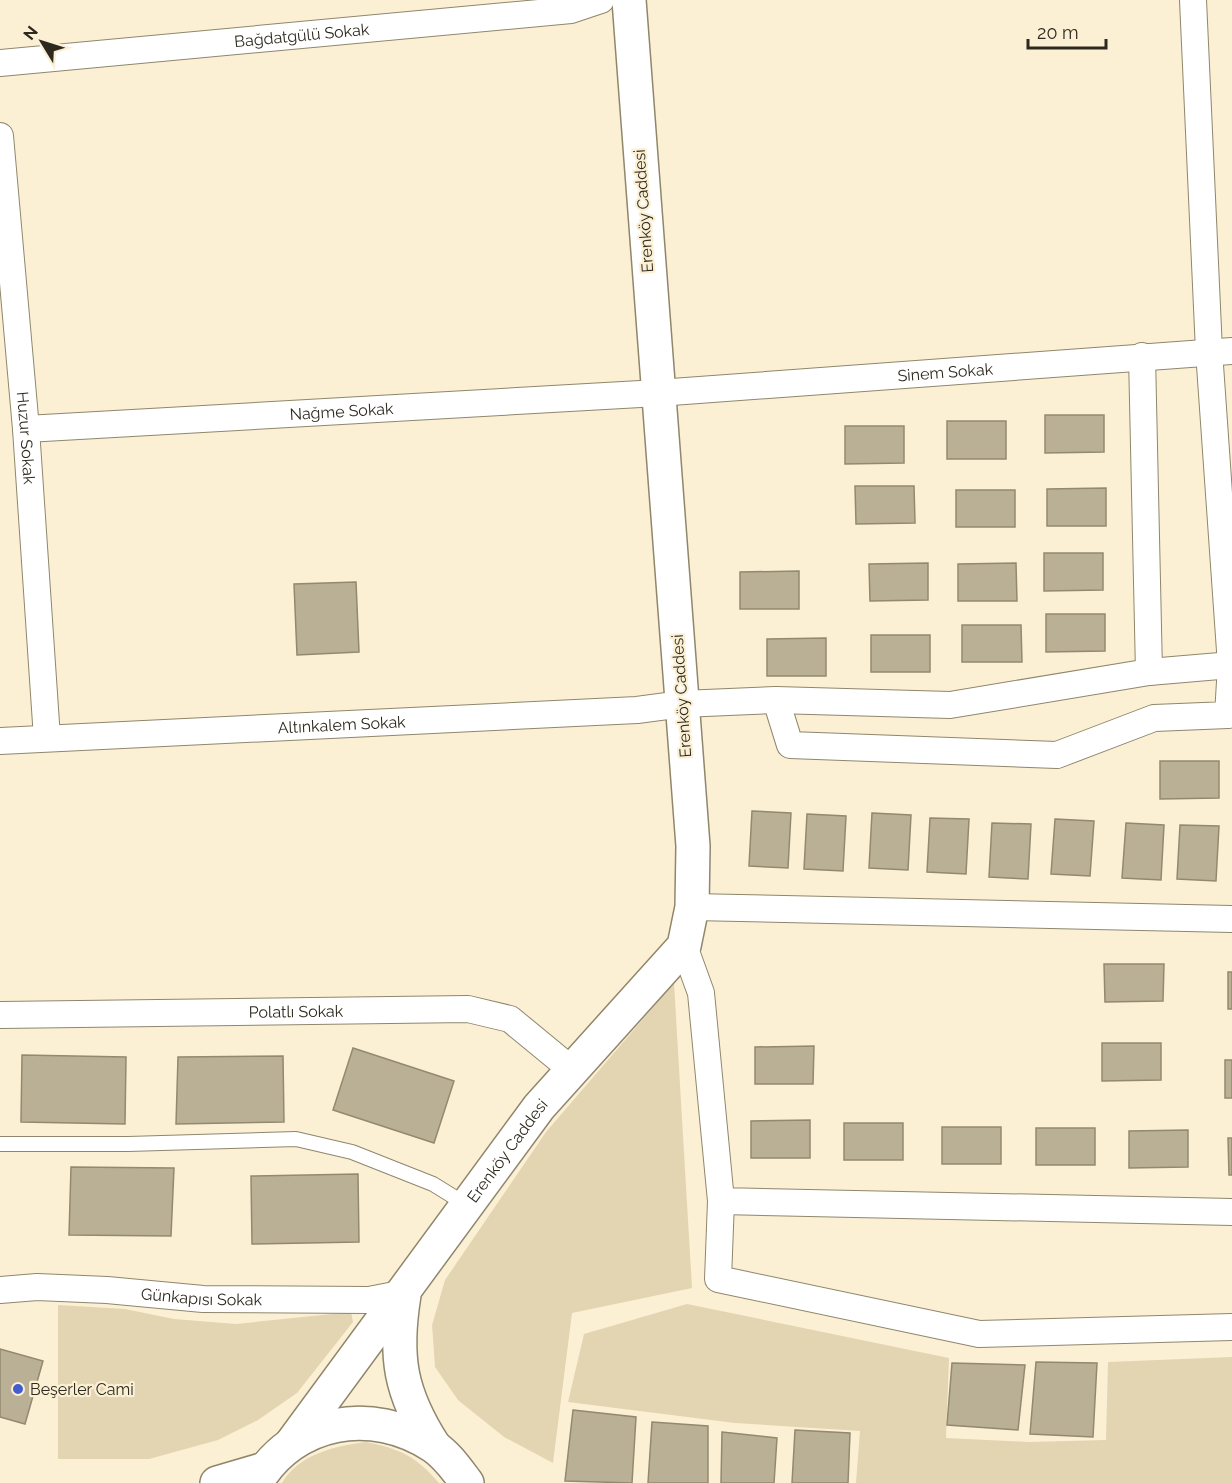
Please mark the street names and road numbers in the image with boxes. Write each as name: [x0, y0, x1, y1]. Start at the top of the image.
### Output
street label: Bağdatgülü Sokak: [233, 20, 371, 51]
street label: Erenköy Caddesi: [630, 149, 657, 273]
street label: Sinem Sokak: [897, 359, 994, 385]
street label: Huzur Sokak: [13, 391, 39, 485]
street label: Nağme Sokak: [289, 399, 395, 424]
street label: Erenköy Caddesi: [668, 634, 695, 758]
street label: Altınkalem Sokak: [277, 712, 407, 737]
street label: Polatlı Sokak: [249, 1002, 344, 1022]
street label: Erenköy Caddesi: [463, 1095, 552, 1206]
street label: Günkapısı Sokak: [140, 1284, 263, 1309]

